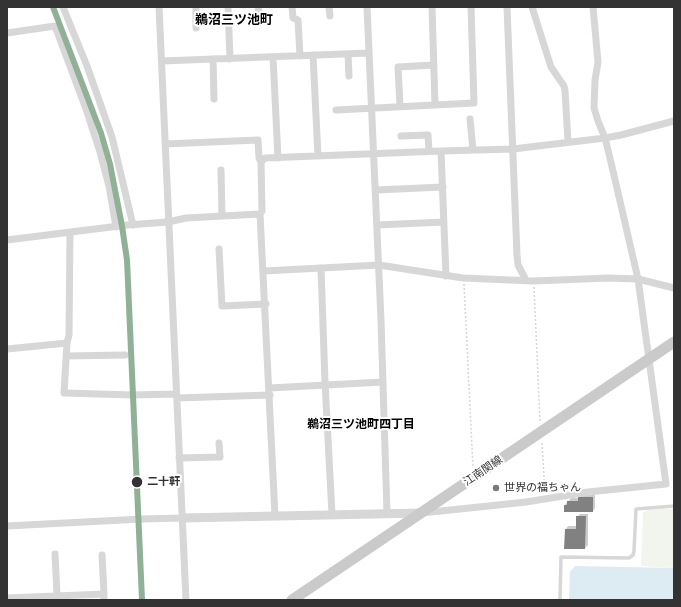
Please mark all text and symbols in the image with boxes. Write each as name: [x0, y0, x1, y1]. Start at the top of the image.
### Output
district label: 鵜沼三ツ池町: [195, 12, 273, 28]
district label: 鵜沼三ツ池町四丁目: [307, 417, 415, 431]
street label: 江南関線: [461, 453, 505, 489]
marker: 二十軒: [130, 475, 144, 489]
place label: 二十軒: [147, 475, 180, 489]
place label: 世界の福ちゃん: [504, 481, 581, 495]
marker: 世界の福ちゃん: [491, 483, 501, 493]

